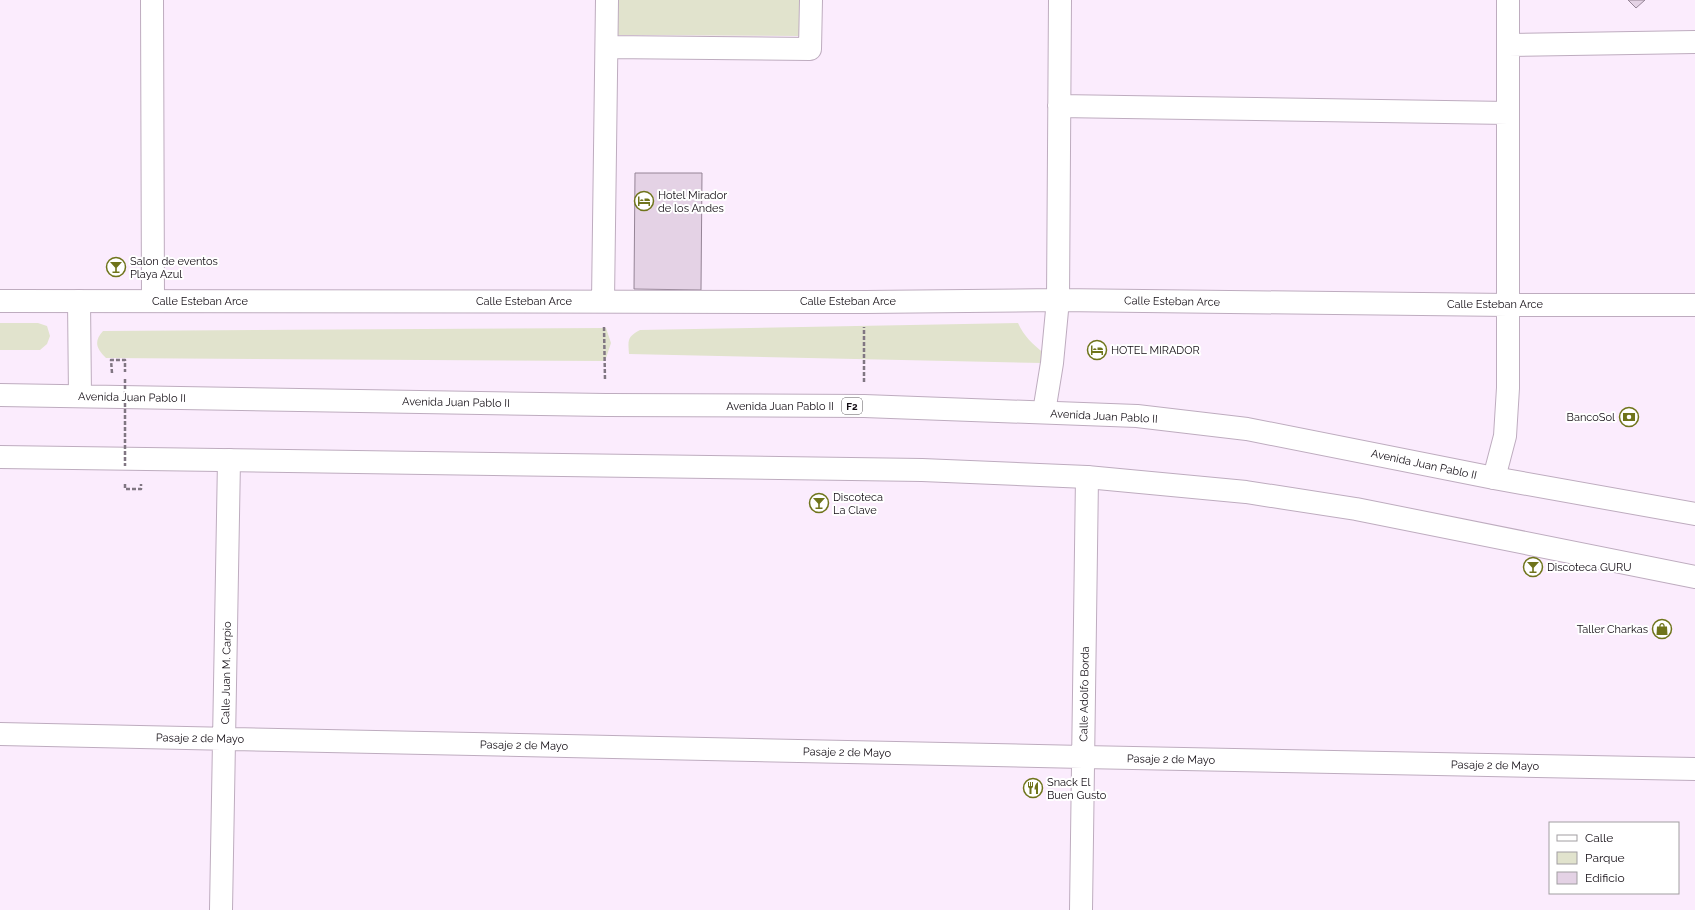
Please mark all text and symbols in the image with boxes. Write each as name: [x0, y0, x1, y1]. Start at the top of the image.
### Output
place label: Hotel Mirador de los Andes: [658, 189, 727, 215]
hotel icon: Hotel Mirador de los Andes: [633, 190, 655, 212]
place label: Salon de eventos Playa Azul: [130, 255, 218, 281]
bar icon: Salon de eventos Playa Azul: [105, 256, 127, 278]
street label: Calle Esteban Arce: [1124, 294, 1221, 309]
street label: Calle Esteban Arce: [152, 295, 249, 308]
street label: Calle Esteban Arce: [476, 295, 573, 308]
street label: Calle Esteban Arce: [800, 295, 897, 308]
street label: Calle Esteban Arce: [1447, 298, 1544, 311]
hotel icon: HOTEL MIRADOR: [1086, 339, 1108, 361]
place label: HOTEL MIRADOR: [1111, 344, 1200, 357]
street label: Avenida Juan Pablo II: [78, 390, 186, 405]
street label: Avenida Juan Pablo II: [402, 395, 510, 410]
road number: F2: [842, 398, 862, 414]
street label: Avenida Juan Pablo II: [726, 400, 834, 413]
bank icon: BancoSol: [1618, 406, 1640, 428]
street label: Avenida Juan Pablo II: [1050, 407, 1158, 426]
place label: BancoSol: [1567, 411, 1615, 424]
street label: Avenida Juan Pablo II: [1370, 447, 1478, 482]
place label: Discoteca La Clave: [833, 491, 883, 517]
bar icon: Discoteca La Clave: [808, 492, 830, 514]
bar icon: Discoteca GURU: [1522, 556, 1544, 578]
place label: Discoteca GURU: [1547, 561, 1632, 574]
shop icon: Taller Charkas: [1651, 618, 1673, 640]
street label: Calle Juan M. Carpio: [219, 621, 234, 725]
place label: Taller Charkas: [1577, 623, 1648, 636]
street label: Calle Adolfo Borda: [1077, 646, 1092, 742]
street label: Pasaje 2 de Mayo: [156, 731, 245, 746]
street label: Pasaje 2 de Mayo: [480, 738, 569, 753]
street label: Pasaje 2 de Mayo: [803, 745, 892, 760]
street label: Pasaje 2 de Mayo: [1127, 752, 1216, 767]
street label: Pasaje 2 de Mayo: [1451, 758, 1540, 773]
place label: Snack El Buen Gusto: [1047, 776, 1107, 802]
restaurant icon: Snack El Buen Gusto: [1022, 777, 1044, 799]
legend: [1549, 822, 1679, 894]
text: Calle: [1585, 831, 1613, 845]
text: Parque: [1585, 851, 1625, 865]
text: Edificio: [1585, 871, 1625, 885]

